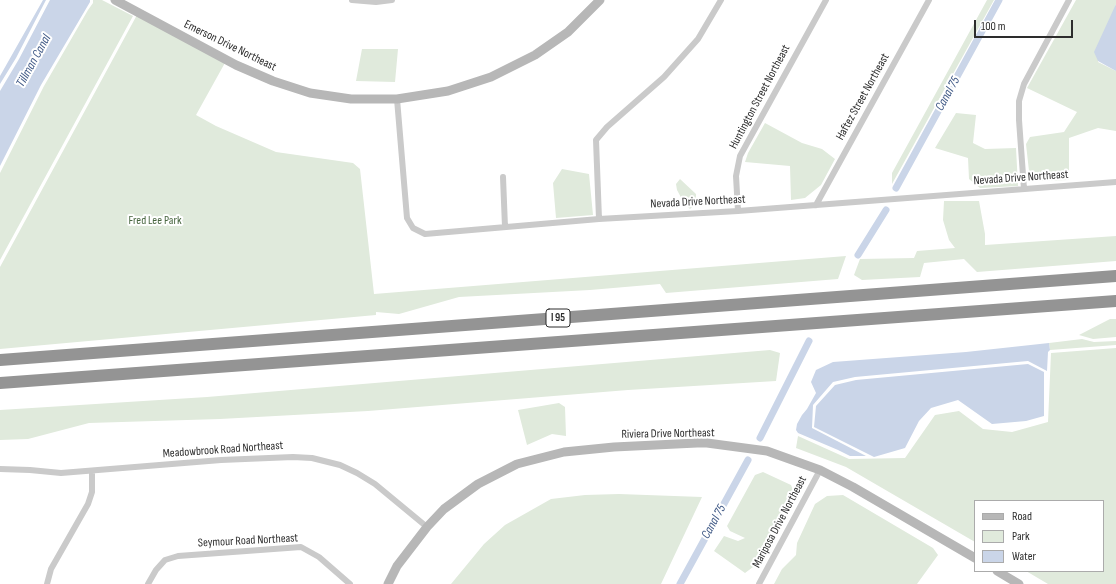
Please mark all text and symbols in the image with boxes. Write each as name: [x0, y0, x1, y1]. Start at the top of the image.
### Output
scale bar: [976, 12, 1075, 38]
street label: Emerson Drive Northeast: [182, 17, 278, 75]
text: 100 m: [981, 19, 1006, 34]
water label: Tillman Canal: [13, 32, 55, 90]
street label: Huntington Street Northeast: [726, 42, 794, 152]
street label: Haftez Street Northeast: [833, 51, 893, 143]
water label: Canal 75: [932, 74, 964, 114]
street label: Nevada Drive Northeast: [973, 167, 1069, 189]
street label: Nevada Drive Northeast: [650, 192, 746, 212]
park label: Fred Lee Park: [129, 214, 181, 228]
road number: I 95: [546, 309, 570, 327]
street label: Riviera Drive Northeast: [621, 426, 715, 442]
street label: Meadowbrook Road Northeast: [162, 439, 284, 461]
street label: Mariposa Drive Northeast: [750, 474, 810, 570]
legend: [974, 500, 1104, 572]
water label: Canal 75: [698, 502, 730, 542]
text: Road: [1012, 509, 1032, 524]
text: Park: [1012, 529, 1030, 544]
street label: Seymour Road Northeast: [198, 531, 298, 551]
text: Water: [1012, 549, 1036, 564]

